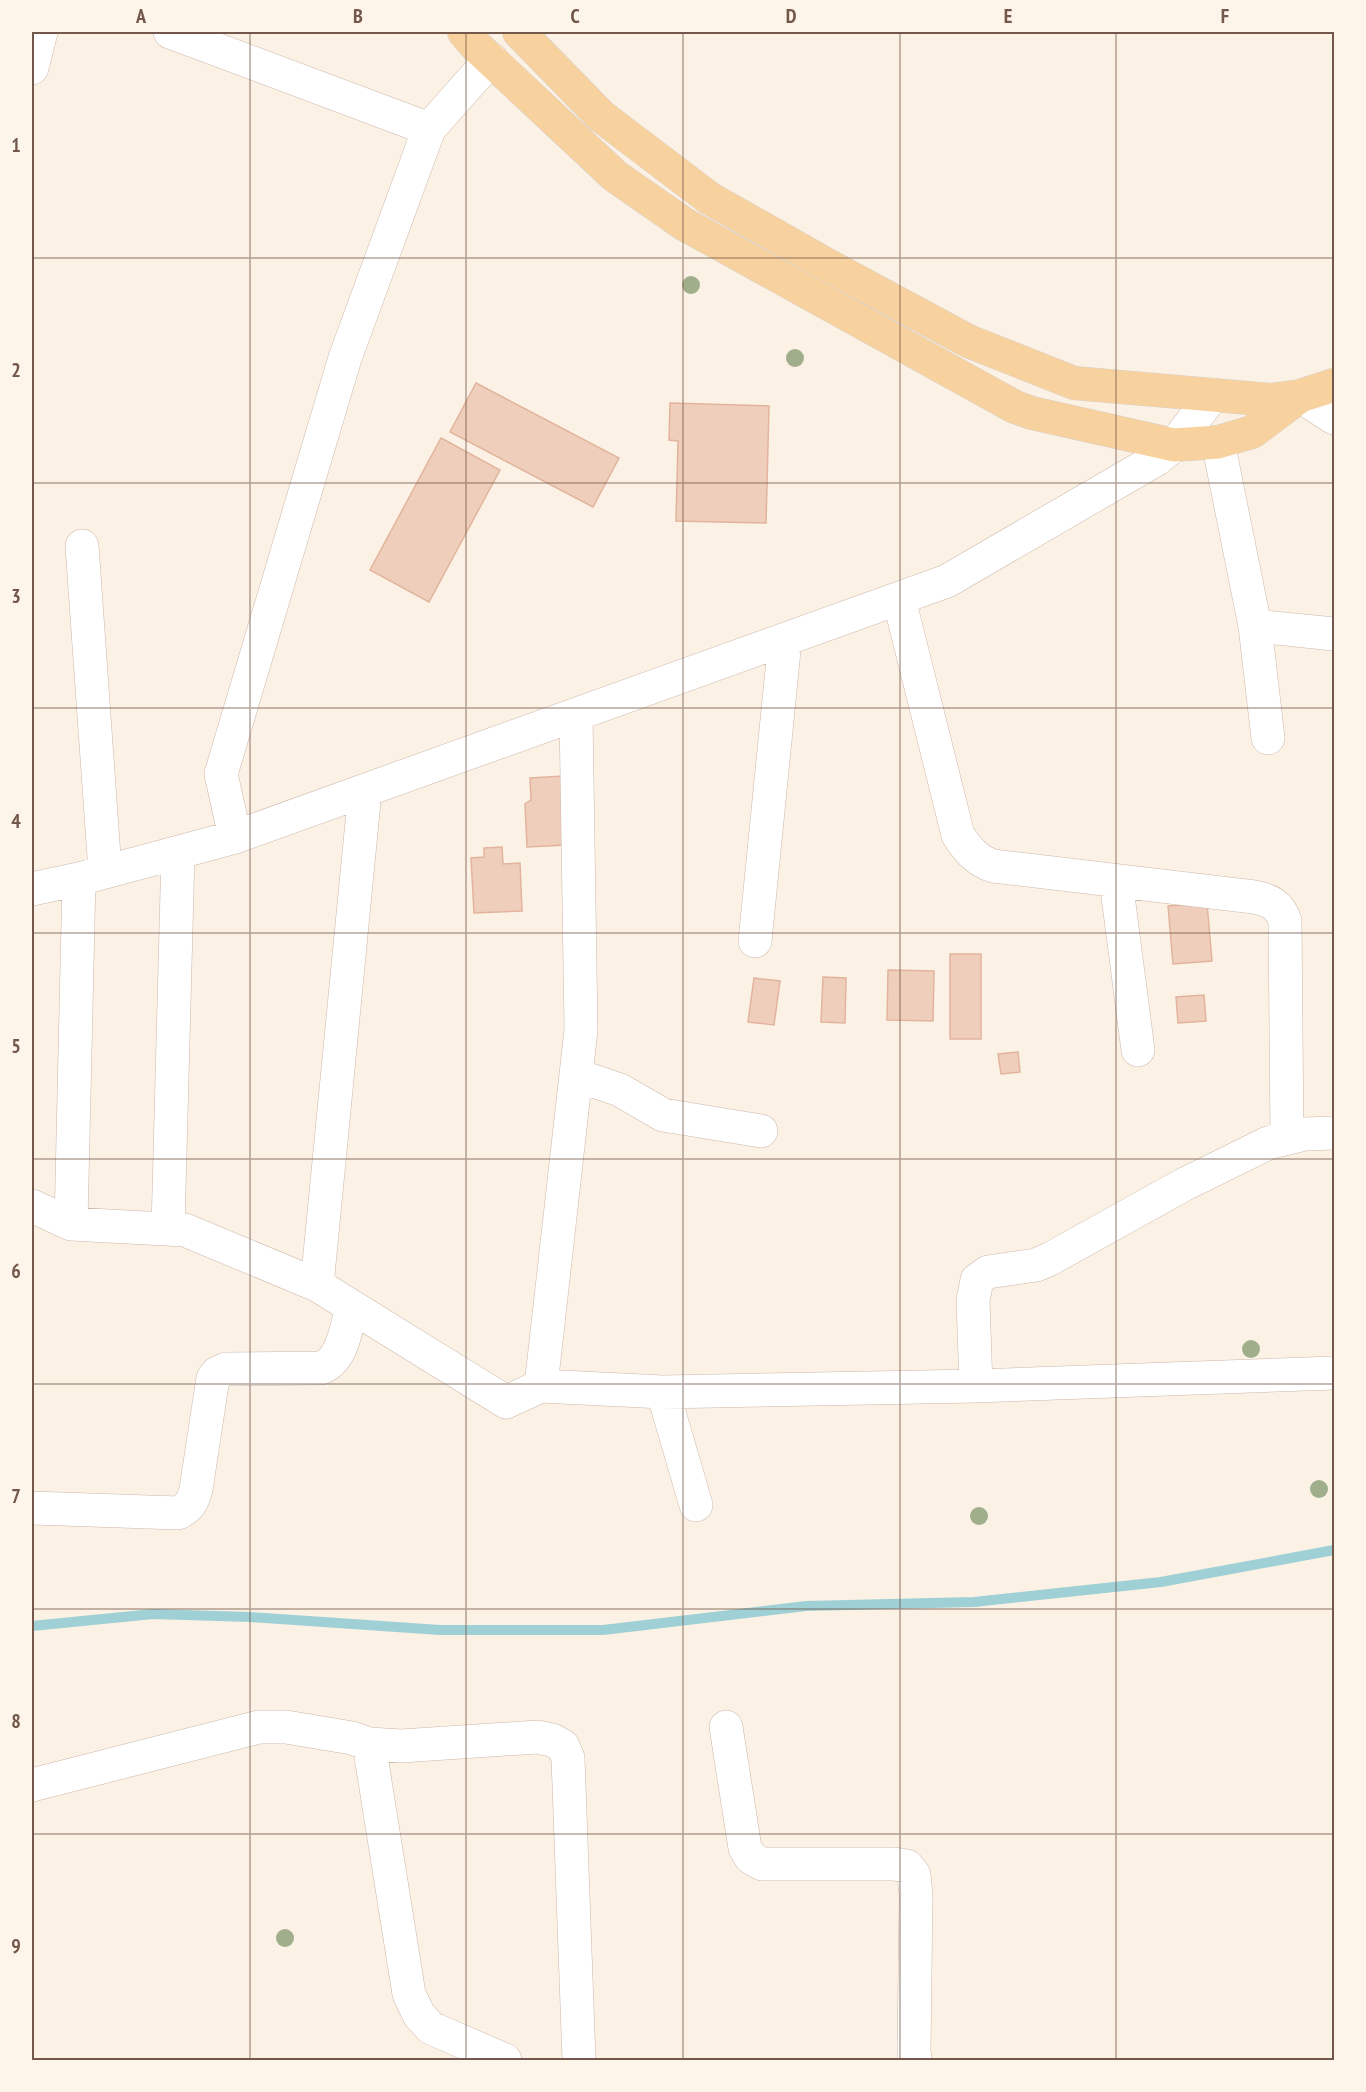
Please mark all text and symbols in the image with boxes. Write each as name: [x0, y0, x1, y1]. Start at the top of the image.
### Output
text: A: [135, 3, 147, 29]
text: B: [353, 3, 363, 29]
text: C: [570, 3, 580, 29]
text: D: [786, 3, 797, 29]
text: E: [1004, 3, 1012, 29]
text: F: [1221, 3, 1229, 29]
text: 1: [11, 132, 21, 158]
text: 2: [11, 357, 21, 383]
text: 3: [11, 583, 21, 609]
text: 4: [11, 808, 21, 834]
text: 5: [11, 1033, 21, 1059]
text: 6: [11, 1258, 21, 1284]
text: 7: [11, 1483, 21, 1509]
text: 8: [11, 1708, 21, 1734]
text: 9: [11, 1933, 21, 1959]

